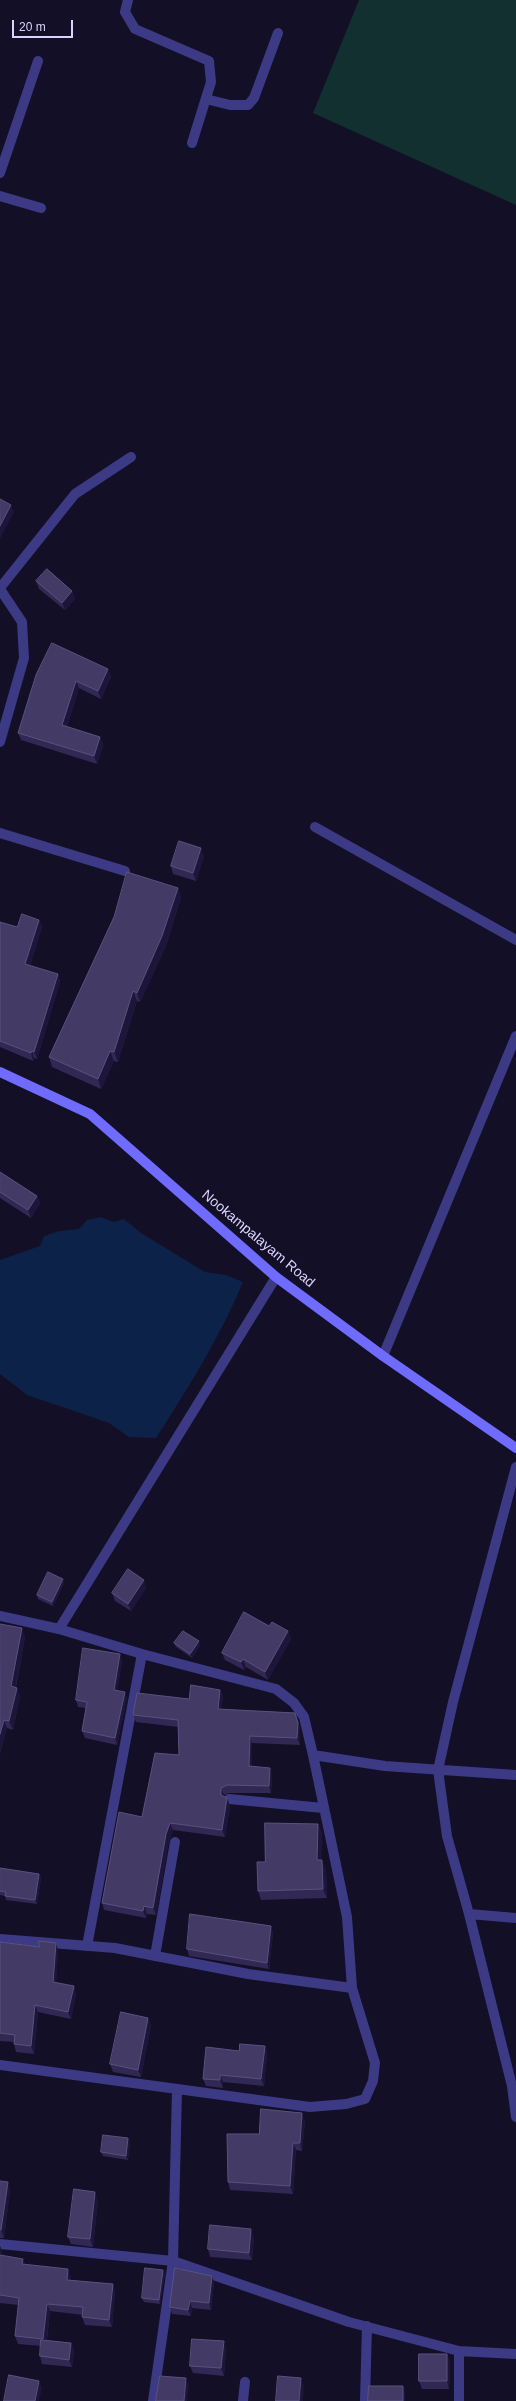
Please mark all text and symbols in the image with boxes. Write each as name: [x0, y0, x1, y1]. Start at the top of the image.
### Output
scale bar: [14, 12, 75, 38]
text: 20 m: [19, 20, 46, 34]
street label: Nookampalayam Road: [198, 1187, 318, 1291]

